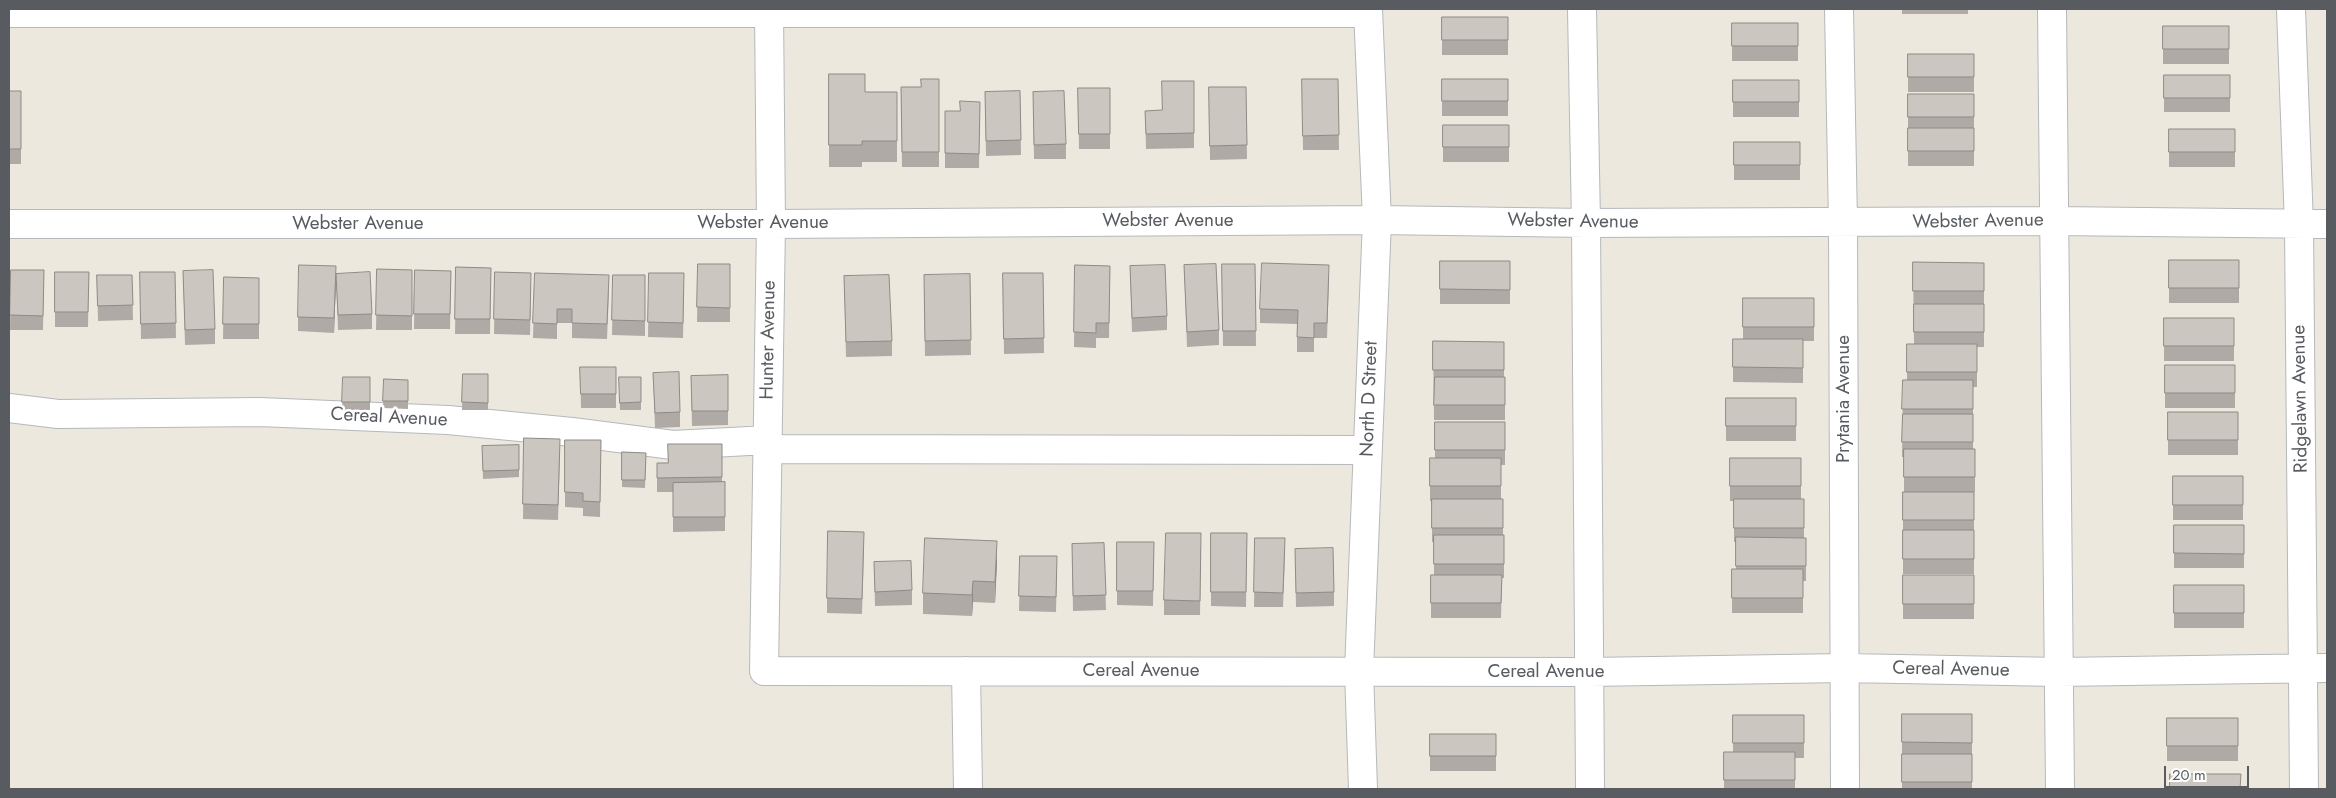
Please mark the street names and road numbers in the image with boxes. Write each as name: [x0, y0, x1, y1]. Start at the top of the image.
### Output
street label: Webster Avenue: [1507, 209, 1639, 235]
street label: Webster Avenue: [1912, 209, 2044, 235]
street label: Webster Avenue: [1102, 210, 1234, 232]
street label: Webster Avenue: [697, 212, 829, 234]
street label: Webster Avenue: [292, 213, 424, 235]
street label: Hunter Avenue: [757, 280, 781, 400]
street label: Ridgelawn Avenue: [2288, 325, 2314, 473]
street label: Prytania Avenue: [1833, 335, 1855, 463]
street label: North D Street: [1357, 341, 1383, 457]
street label: Cereal Avenue: [330, 404, 448, 432]
street label: Cereal Avenue: [1892, 658, 2010, 682]
street label: Cereal Avenue: [1082, 660, 1200, 682]
street label: Cereal Avenue: [1487, 661, 1605, 683]

